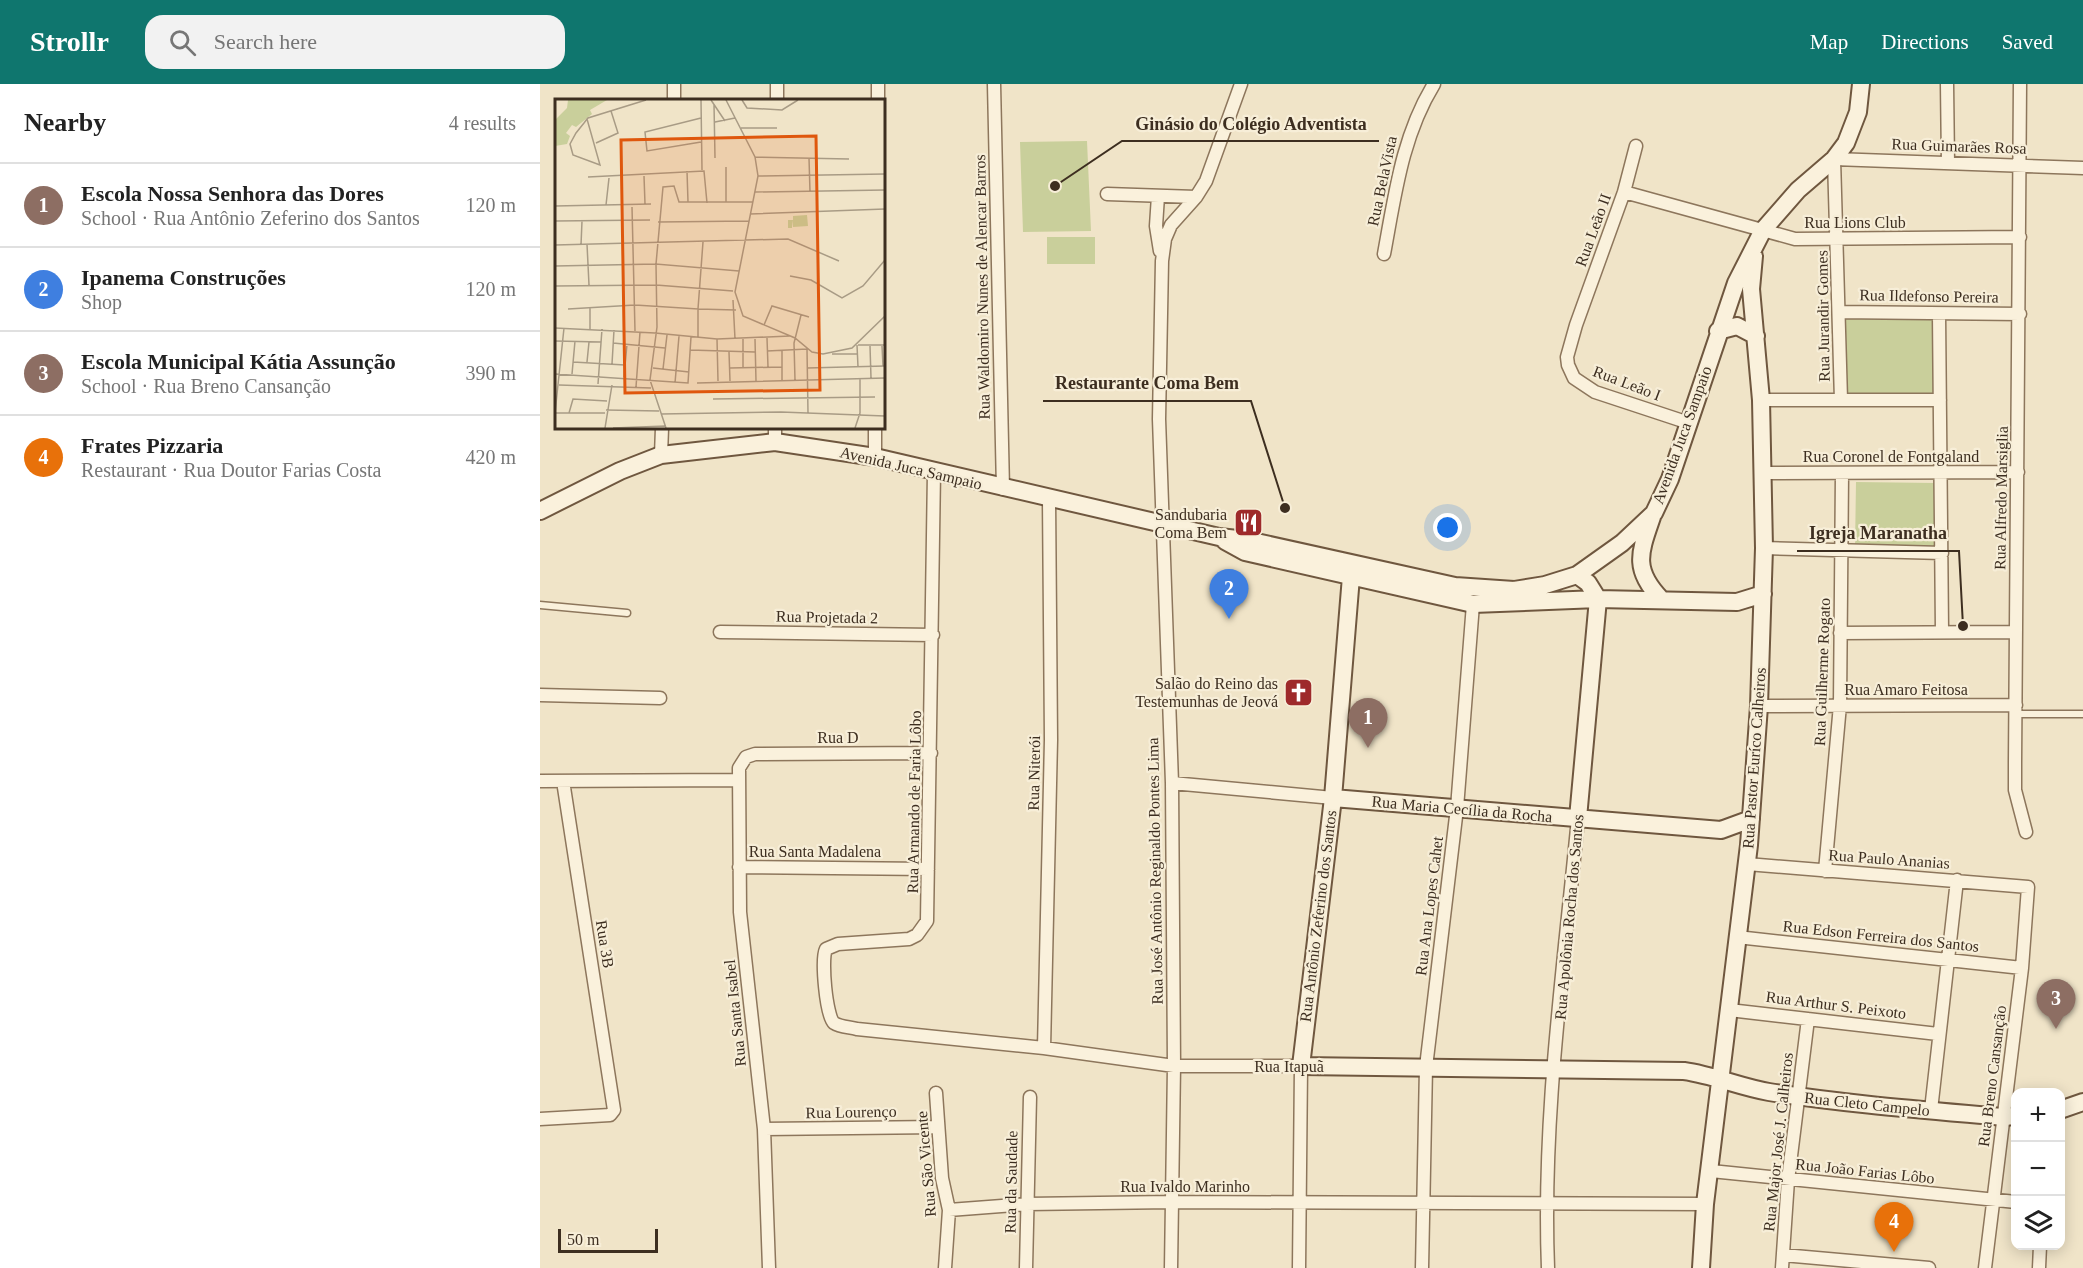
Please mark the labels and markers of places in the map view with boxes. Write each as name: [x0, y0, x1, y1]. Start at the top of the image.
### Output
callout: Ginásio do Colégio Adventista: [1122, 105, 1379, 141]
callout: Restaurante Coma Bem: [1043, 365, 1251, 401]
place label: Sandubaria Coma Bem: [1155, 506, 1228, 541]
restaurant icon: Sandubaria Coma Bem: [1232, 507, 1264, 539]
callout: Igreja Maranatha: [1797, 515, 1959, 551]
pin: 2: [1210, 570, 1248, 619]
place label: Salão do Reino das Testemunhas de Jeová: [1135, 675, 1278, 710]
church icon: Salão do Reino das Testemunhas de Jeová: [1283, 676, 1315, 708]
pin: 1: [1348, 698, 1388, 748]
pin: 3: [2036, 980, 2076, 1029]
pin: 4: [1874, 1202, 1914, 1252]

